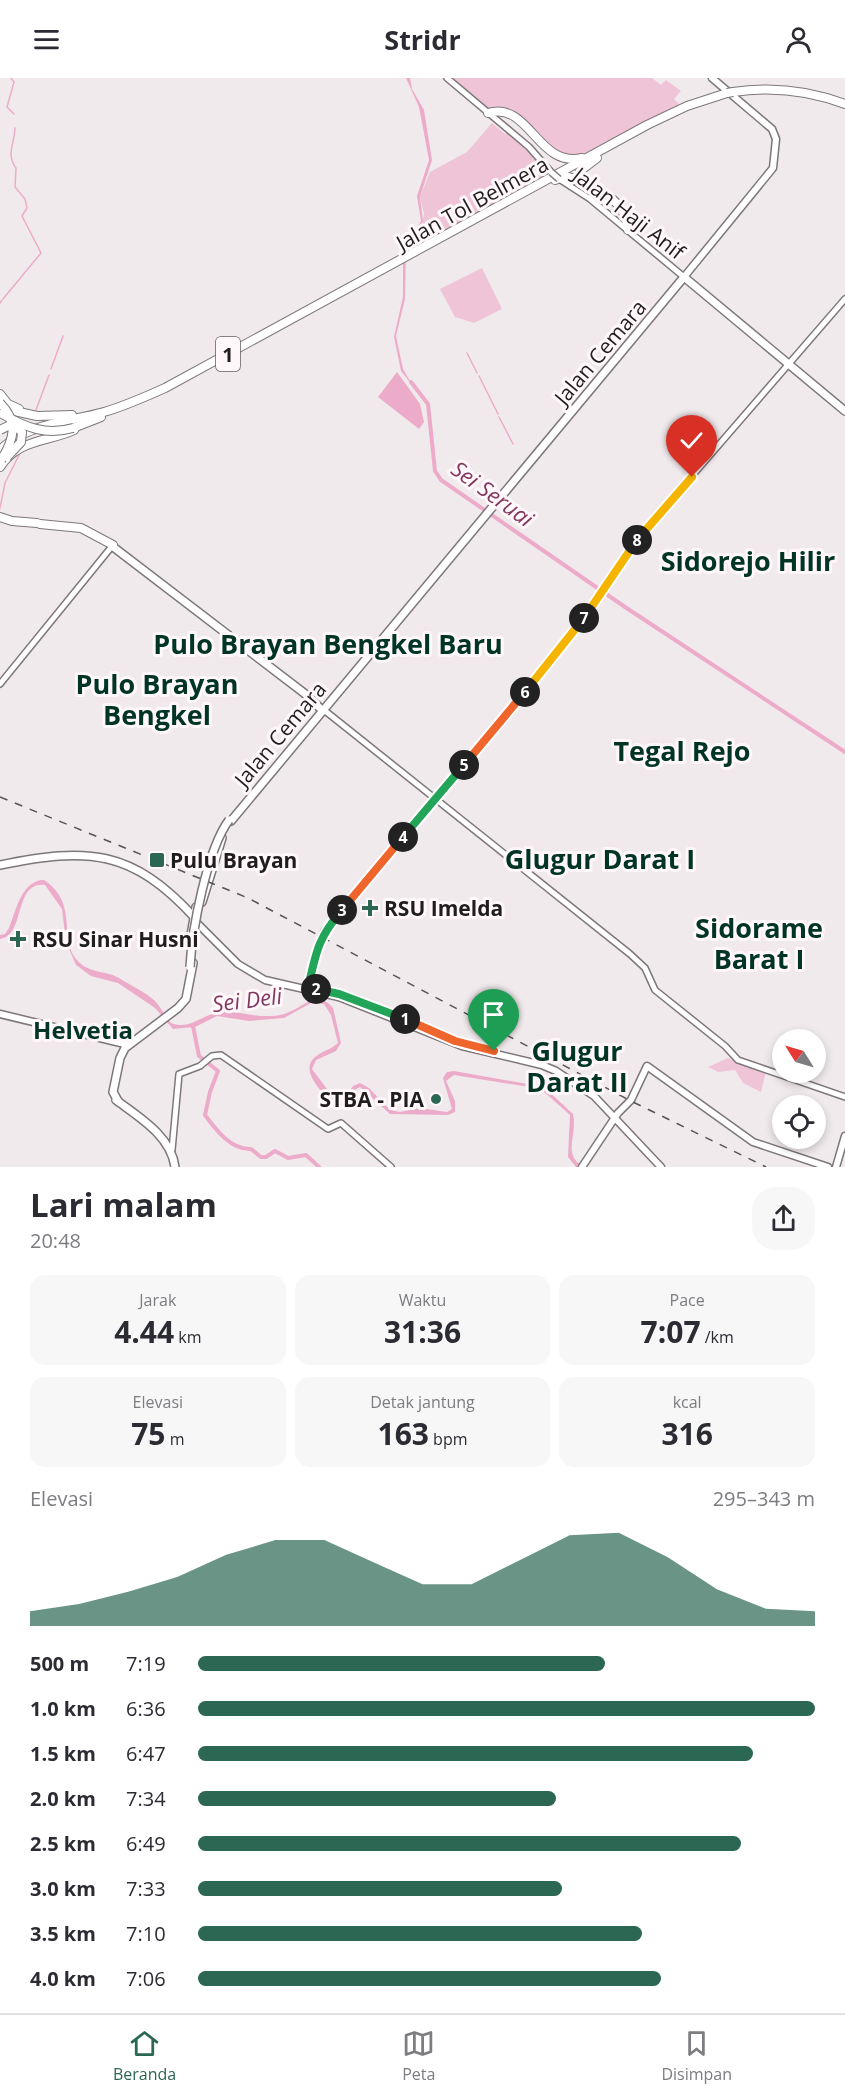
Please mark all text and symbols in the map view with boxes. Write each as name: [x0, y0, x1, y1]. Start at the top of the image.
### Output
text: Stridr: [384, 21, 461, 58]
icon: menu: [30, 23, 63, 56]
icon: person: [782, 23, 815, 56]
street label: Jalan Tol Belmera: [389, 150, 553, 257]
street label: Jalan Haji Anif: [566, 159, 692, 267]
street label: Jalan Cemara: [547, 294, 652, 412]
road number: 1: [216, 337, 240, 371]
pin: [666, 415, 717, 477]
icon: check: [675, 424, 708, 457]
water label: Sei Seruai: [446, 453, 540, 533]
pin: 8: [622, 525, 652, 555]
text: 8: [632, 529, 642, 551]
district label: Sidorejo Hilir: [661, 542, 835, 579]
pin: 7: [569, 603, 599, 633]
text: 7: [579, 607, 589, 629]
district label: Pulo Brayan Bengkel Baru: [153, 625, 503, 662]
district label: Pulo Brayan Bengkel: [76, 665, 238, 733]
street label: Jalan Cemara: [227, 676, 332, 794]
pin: 6: [510, 677, 540, 707]
text: 6: [520, 681, 530, 703]
district label: Tegal Rejo: [613, 732, 751, 769]
pin: 5: [449, 750, 479, 780]
text: 5: [459, 754, 469, 776]
pin: 4: [388, 822, 418, 852]
text: 4: [398, 826, 408, 848]
district label: Glugur Darat I: [505, 840, 695, 877]
place label: Pulu Brayan: [170, 846, 297, 874]
marker: Pulu Brayan: [148, 851, 166, 869]
place label: RSU Imelda: [384, 894, 503, 922]
pin: 3: [327, 895, 357, 925]
text: 3: [337, 899, 347, 921]
marker: RSU Imelda: [361, 899, 379, 917]
district label: Sidorame Barat I: [695, 909, 823, 977]
place label: RSU Sinar Husni: [32, 925, 199, 953]
marker: RSU Sinar Husni: [9, 930, 27, 948]
pin: 2: [301, 974, 331, 1004]
text: 2: [311, 978, 321, 1000]
water label: Sei Deli: [210, 980, 284, 1018]
pin: [468, 989, 519, 1051]
icon: arrive: [477, 998, 510, 1031]
pin: 1: [390, 1004, 420, 1034]
text: 1: [400, 1008, 410, 1030]
district label: Helvetia: [33, 1013, 133, 1046]
north arrow: [772, 1029, 826, 1083]
map controls: [772, 1029, 826, 1149]
district label: Glugur Darat II: [526, 1032, 628, 1100]
place label: STBA - PIA: [319, 1085, 425, 1113]
marker: STBA - PIA: [429, 1092, 443, 1106]
button: locate: [772, 1095, 826, 1149]
text: Lari malam: [30, 1182, 217, 1227]
button: share: [752, 1187, 815, 1250]
text: 20:48: [30, 1227, 81, 1254]
text: Jarak: [139, 1289, 176, 1311]
text: Waktu: [399, 1289, 446, 1311]
text: Pace: [670, 1289, 705, 1311]
text: 4.44: [114, 1311, 174, 1352]
text: 31:36: [384, 1311, 461, 1352]
text: 7:07: [641, 1311, 701, 1352]
text: km: [174, 1326, 202, 1348]
text: /km: [701, 1326, 734, 1348]
text: Elevasi: [133, 1391, 183, 1413]
text: Detak jantung: [370, 1391, 475, 1413]
text: kcal: [673, 1391, 702, 1413]
text: 75: [131, 1413, 166, 1454]
text: 163: [377, 1413, 429, 1454]
text: 316: [661, 1413, 713, 1454]
text: m: [166, 1428, 184, 1450]
text: bpm: [429, 1428, 468, 1450]
text: Elevasi: [30, 1485, 93, 1512]
text: 295–343 m: [713, 1485, 815, 1512]
text: 500 m: [30, 1650, 89, 1677]
text: 7:19: [126, 1650, 166, 1677]
text: 1.0 km: [30, 1695, 96, 1722]
text: 6:36: [126, 1695, 166, 1722]
text: 1.5 km: [30, 1740, 96, 1767]
text: 6:47: [126, 1740, 166, 1767]
text: 2.0 km: [30, 1785, 96, 1812]
text: 7:34: [126, 1785, 166, 1812]
text: 2.5 km: [30, 1830, 96, 1857]
text: 6:49: [126, 1830, 166, 1857]
text: 3.0 km: [30, 1875, 96, 1902]
text: 7:33: [126, 1875, 166, 1902]
text: 3.5 km: [30, 1920, 96, 1947]
text: 7:10: [126, 1920, 166, 1947]
text: 4.0 km: [30, 1965, 96, 1992]
text: 7:06: [126, 1965, 166, 1992]
tab: Beranda: [113, 2027, 176, 2085]
tab: Peta: [402, 2027, 435, 2085]
tab: Disimpan: [661, 2027, 732, 2085]

